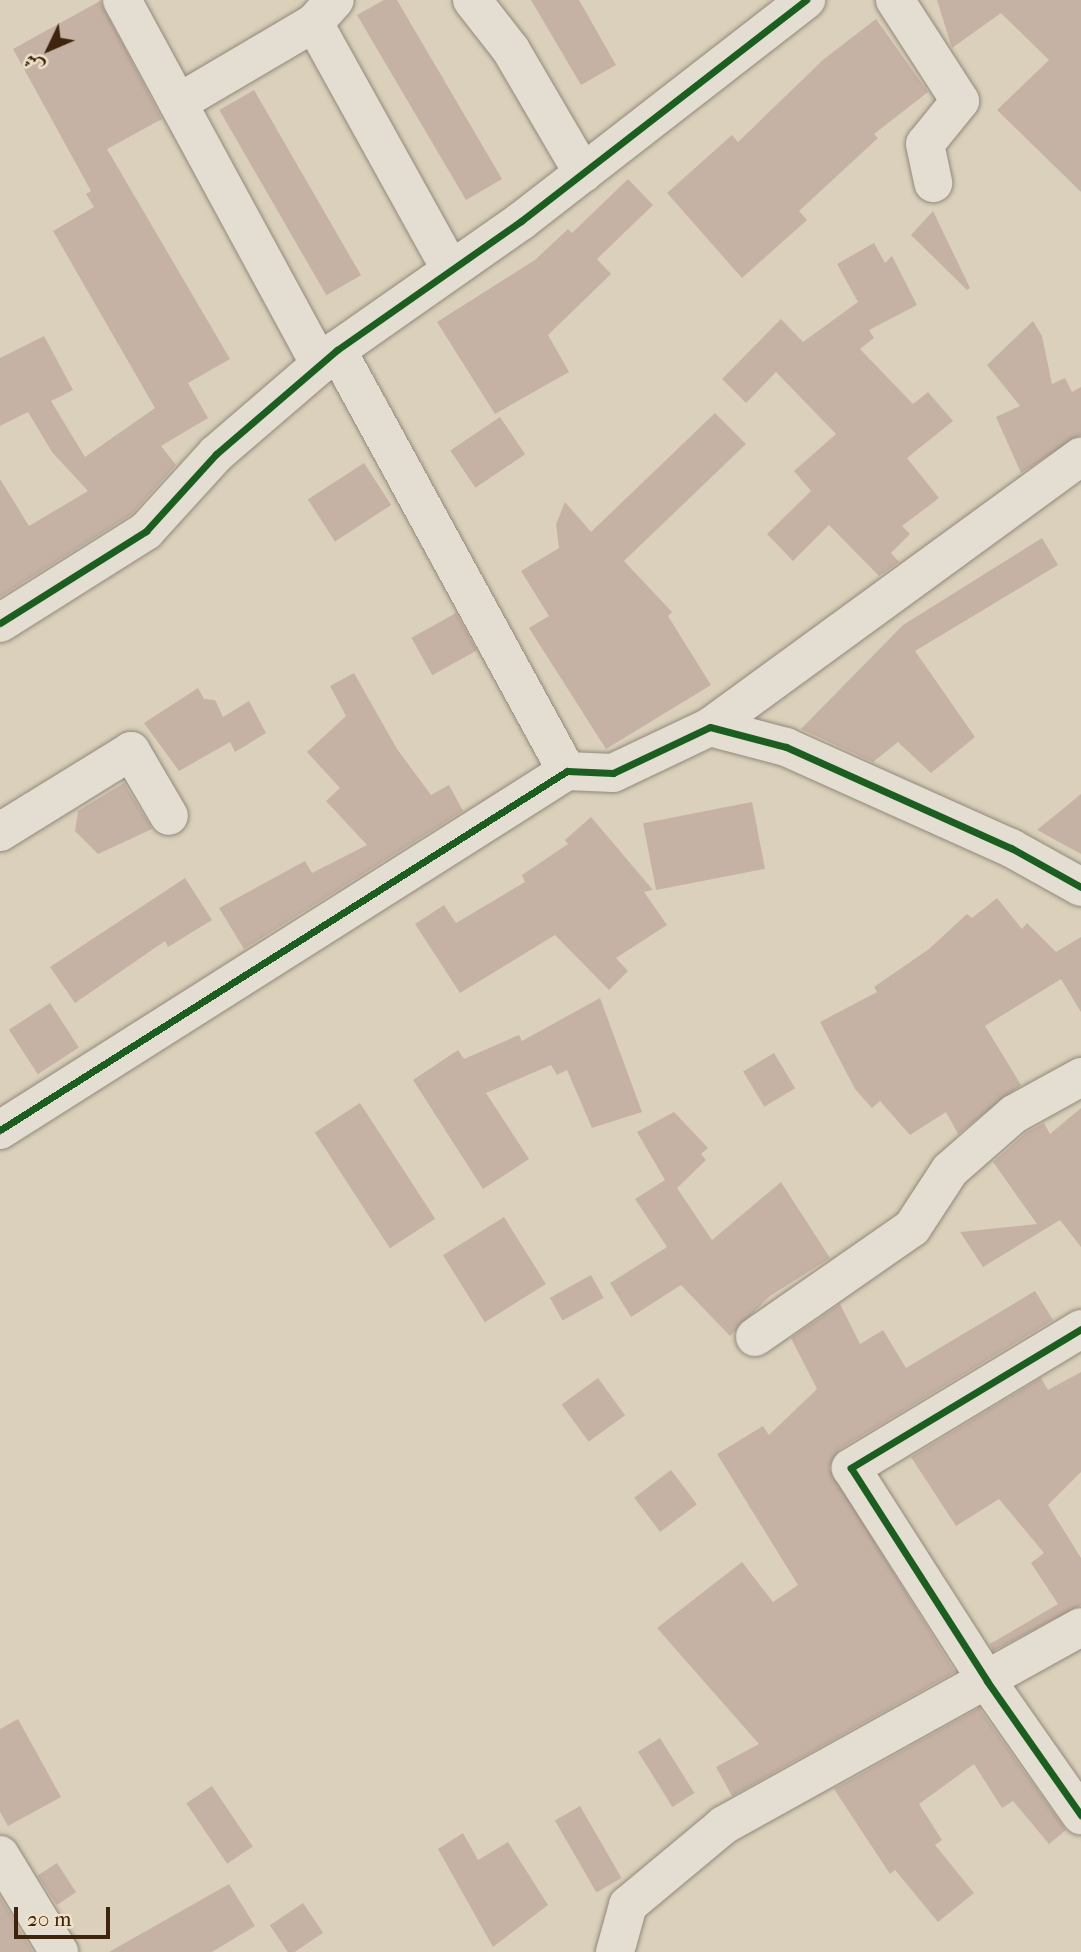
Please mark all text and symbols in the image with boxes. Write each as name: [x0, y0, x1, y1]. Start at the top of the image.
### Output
north arrow: [14, 14, 84, 84]
text: ش: [19, 49, 48, 78]
scale bar: [18, 1892, 114, 1936]
text: 20 m: [27, 1907, 71, 1931]

